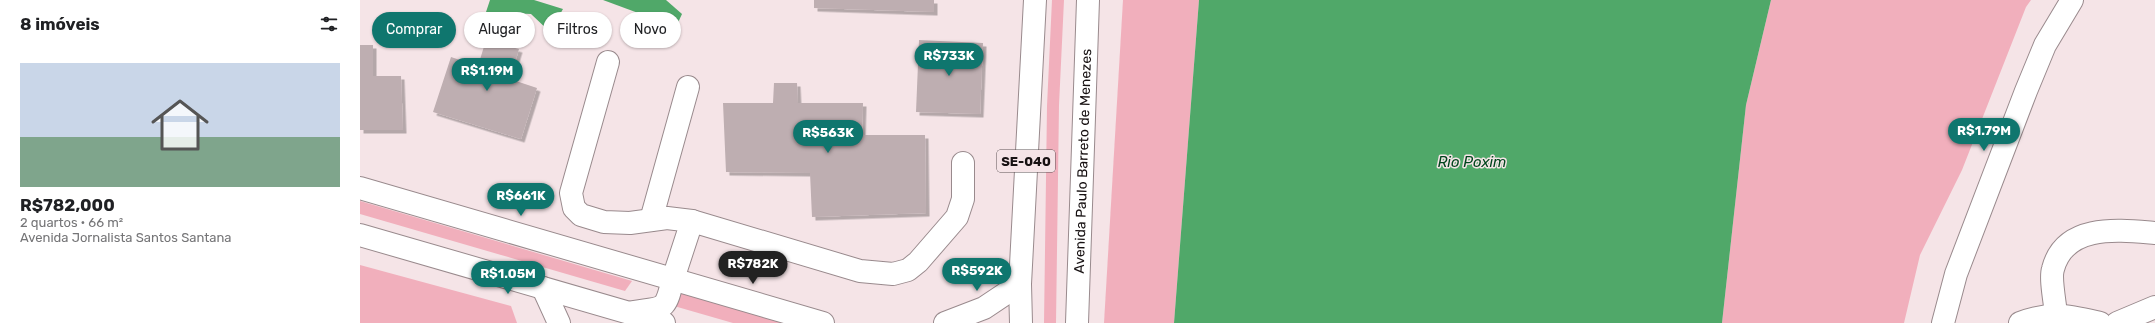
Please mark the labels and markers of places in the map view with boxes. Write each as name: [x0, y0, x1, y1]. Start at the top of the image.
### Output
pin: R$733K: [916, 43, 982, 77]
pin: R$1.19M: [450, 58, 524, 92]
pin: R$1.79M: [1947, 118, 2021, 152]
pin: R$563K: [795, 120, 861, 154]
pin: R$661K: [488, 183, 554, 217]
pin: R$782K: [720, 251, 786, 285]
pin: R$592K: [944, 258, 1010, 292]
pin: R$1.05M: [471, 261, 545, 295]

